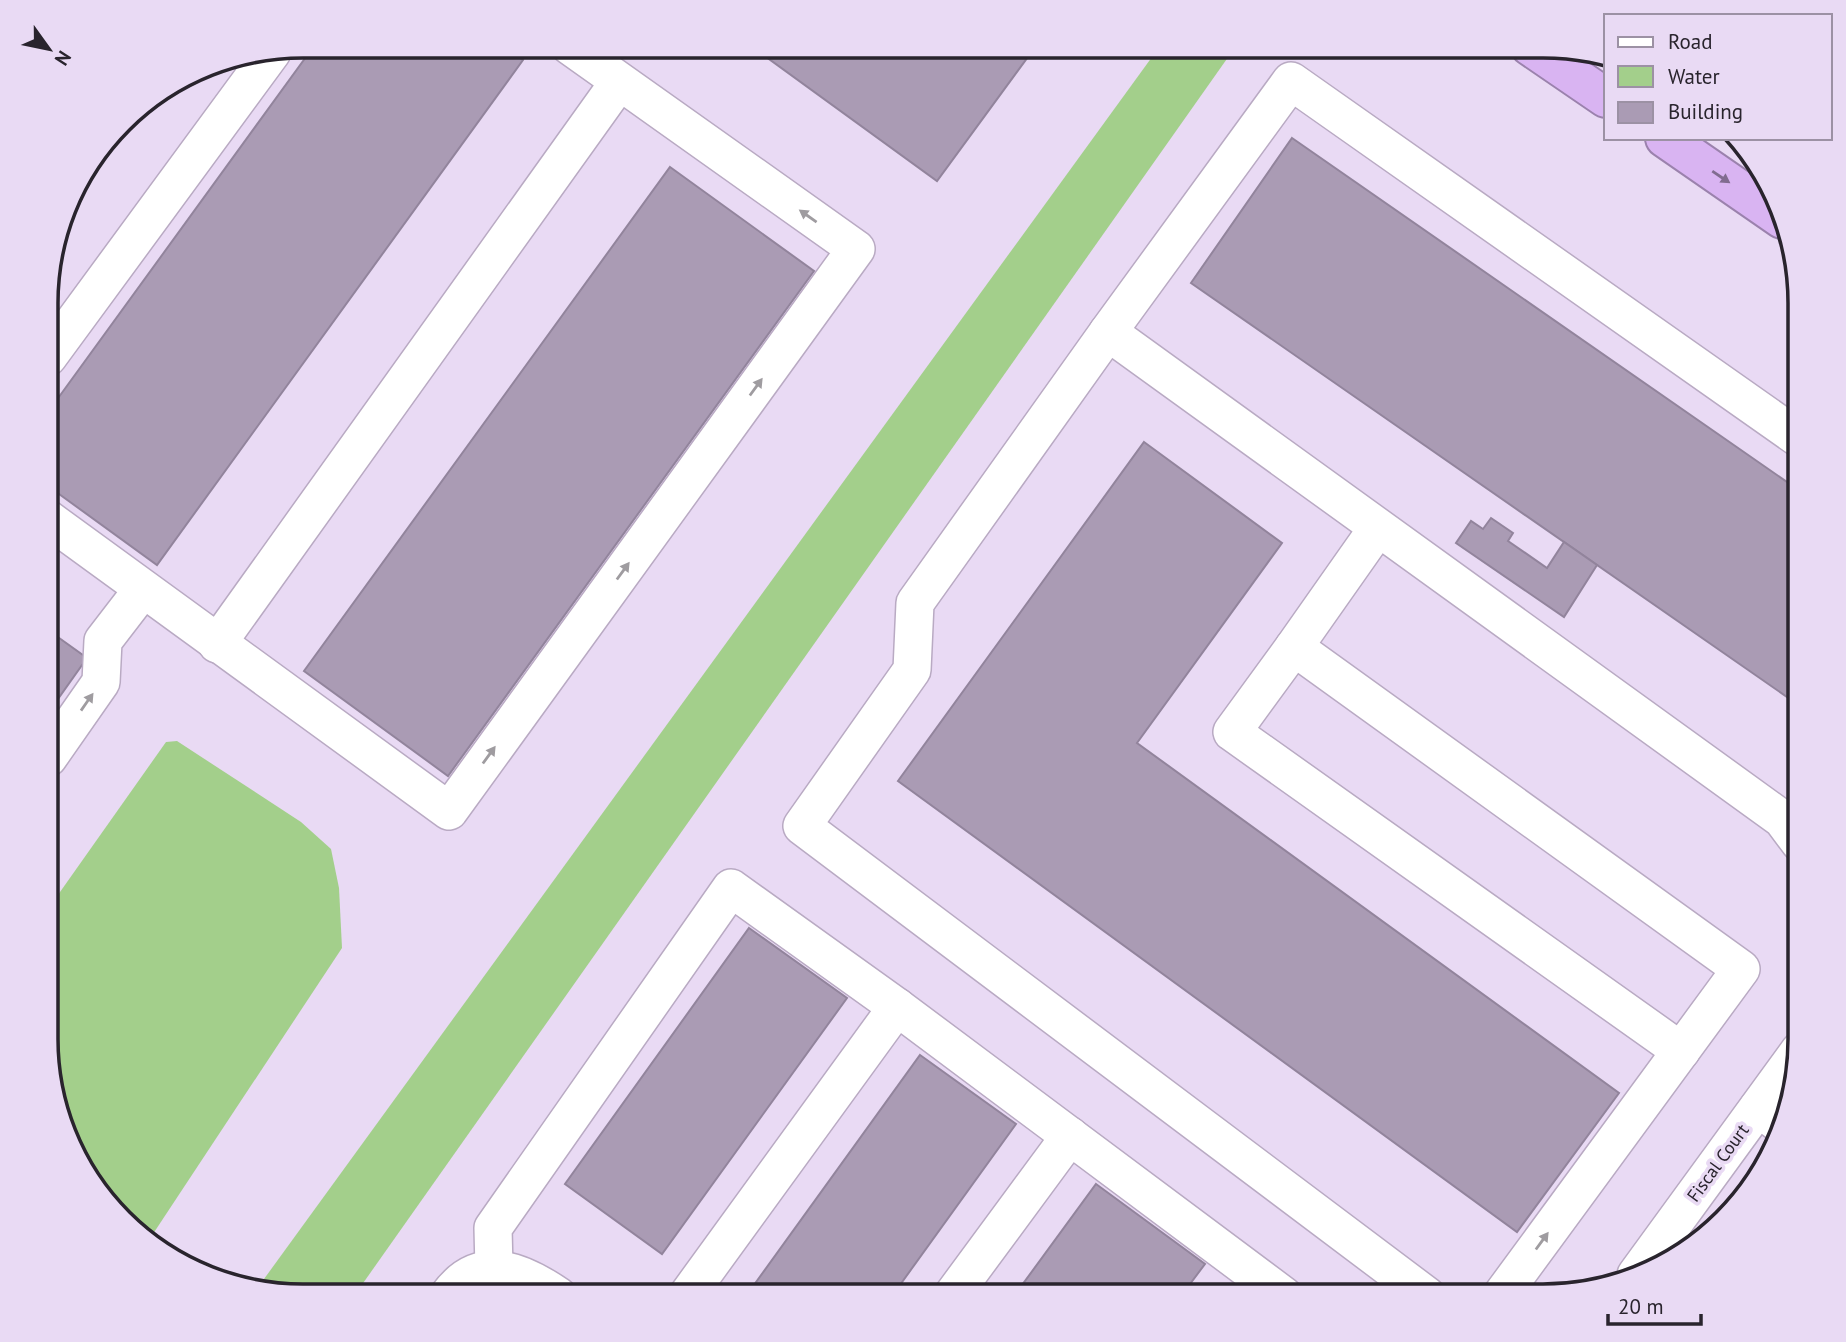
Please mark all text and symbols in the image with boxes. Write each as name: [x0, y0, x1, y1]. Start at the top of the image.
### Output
north arrow: [14, 14, 84, 84]
legend: [1604, 14, 1832, 140]
text: Road: [1668, 28, 1712, 55]
text: N: [50, 46, 77, 70]
text: Water: [1668, 63, 1720, 90]
text: Building: [1668, 98, 1743, 125]
one-way arrow: [1712, 170, 1730, 184]
one-way arrow: [799, 209, 817, 223]
one-way arrow: [749, 378, 763, 396]
one-way arrow: [616, 562, 630, 580]
one-way arrow: [80, 693, 94, 711]
one-way arrow: [482, 746, 496, 764]
street label: Fiscal Court: [1682, 1119, 1754, 1206]
one-way arrow: [1534, 1232, 1548, 1250]
scale bar: [1608, 1282, 1701, 1326]
text: 20 m: [1618, 1293, 1664, 1320]

